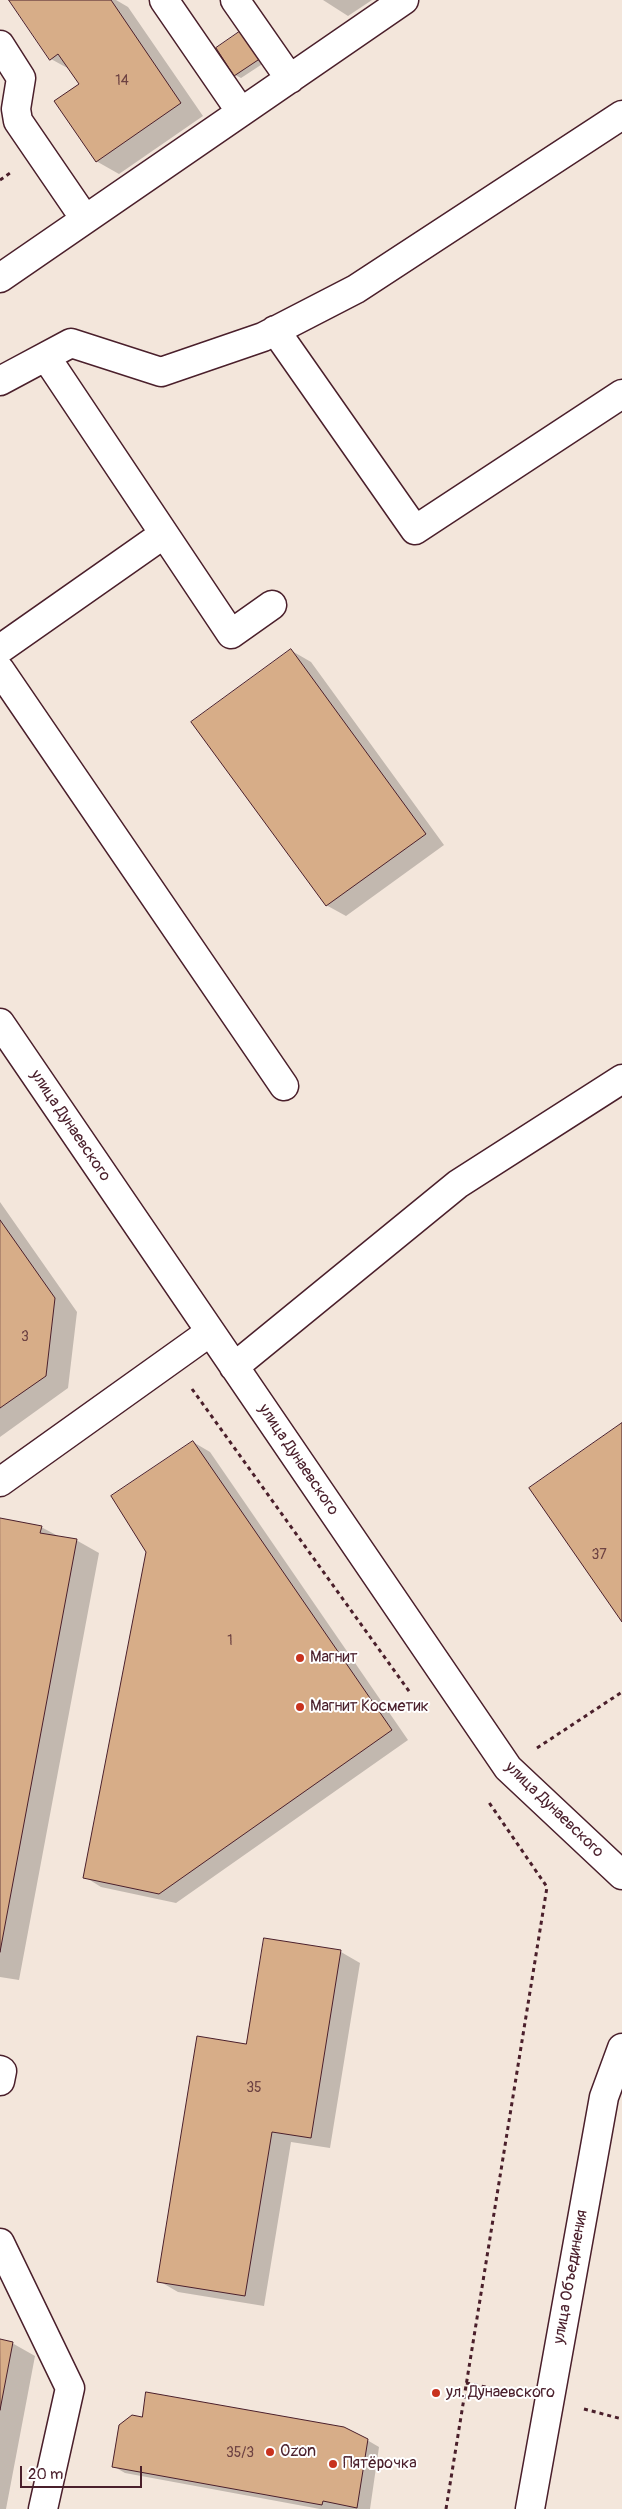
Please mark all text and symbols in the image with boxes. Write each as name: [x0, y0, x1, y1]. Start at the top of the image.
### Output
house number: 14: [115, 73, 129, 89]
street label: улица Дунаевского: [26, 1067, 114, 1185]
house number: 3: [21, 1329, 29, 1345]
street label: улица Дунаевского: [254, 1401, 342, 1519]
house number: 37: [591, 1547, 607, 1563]
house number: 1: [227, 1633, 233, 1649]
place label: Магнит: [310, 1648, 358, 1668]
marker: Магнит: [294, 1652, 306, 1664]
place label: Магнит Косметик: [310, 1697, 429, 1717]
marker: Магнит Косметик: [294, 1701, 306, 1713]
street label: улица Дунаевского: [501, 1758, 607, 1862]
house number: 35: [246, 2080, 262, 2096]
street label: улица Объединения: [550, 2209, 592, 2345]
place label: ул. Дунаевского: [446, 2383, 555, 2403]
marker: ул. Дунаевского: [430, 2387, 442, 2399]
place label: Ozon: [280, 2442, 316, 2462]
house number: 35/3: [226, 2445, 254, 2461]
marker: Ozon: [264, 2446, 276, 2458]
place label: Пятёрочка: [343, 2454, 417, 2474]
scale bar: [22, 2456, 145, 2488]
marker: Пятёрочка: [327, 2458, 339, 2470]
text: 20 m: [28, 2465, 63, 2484]

